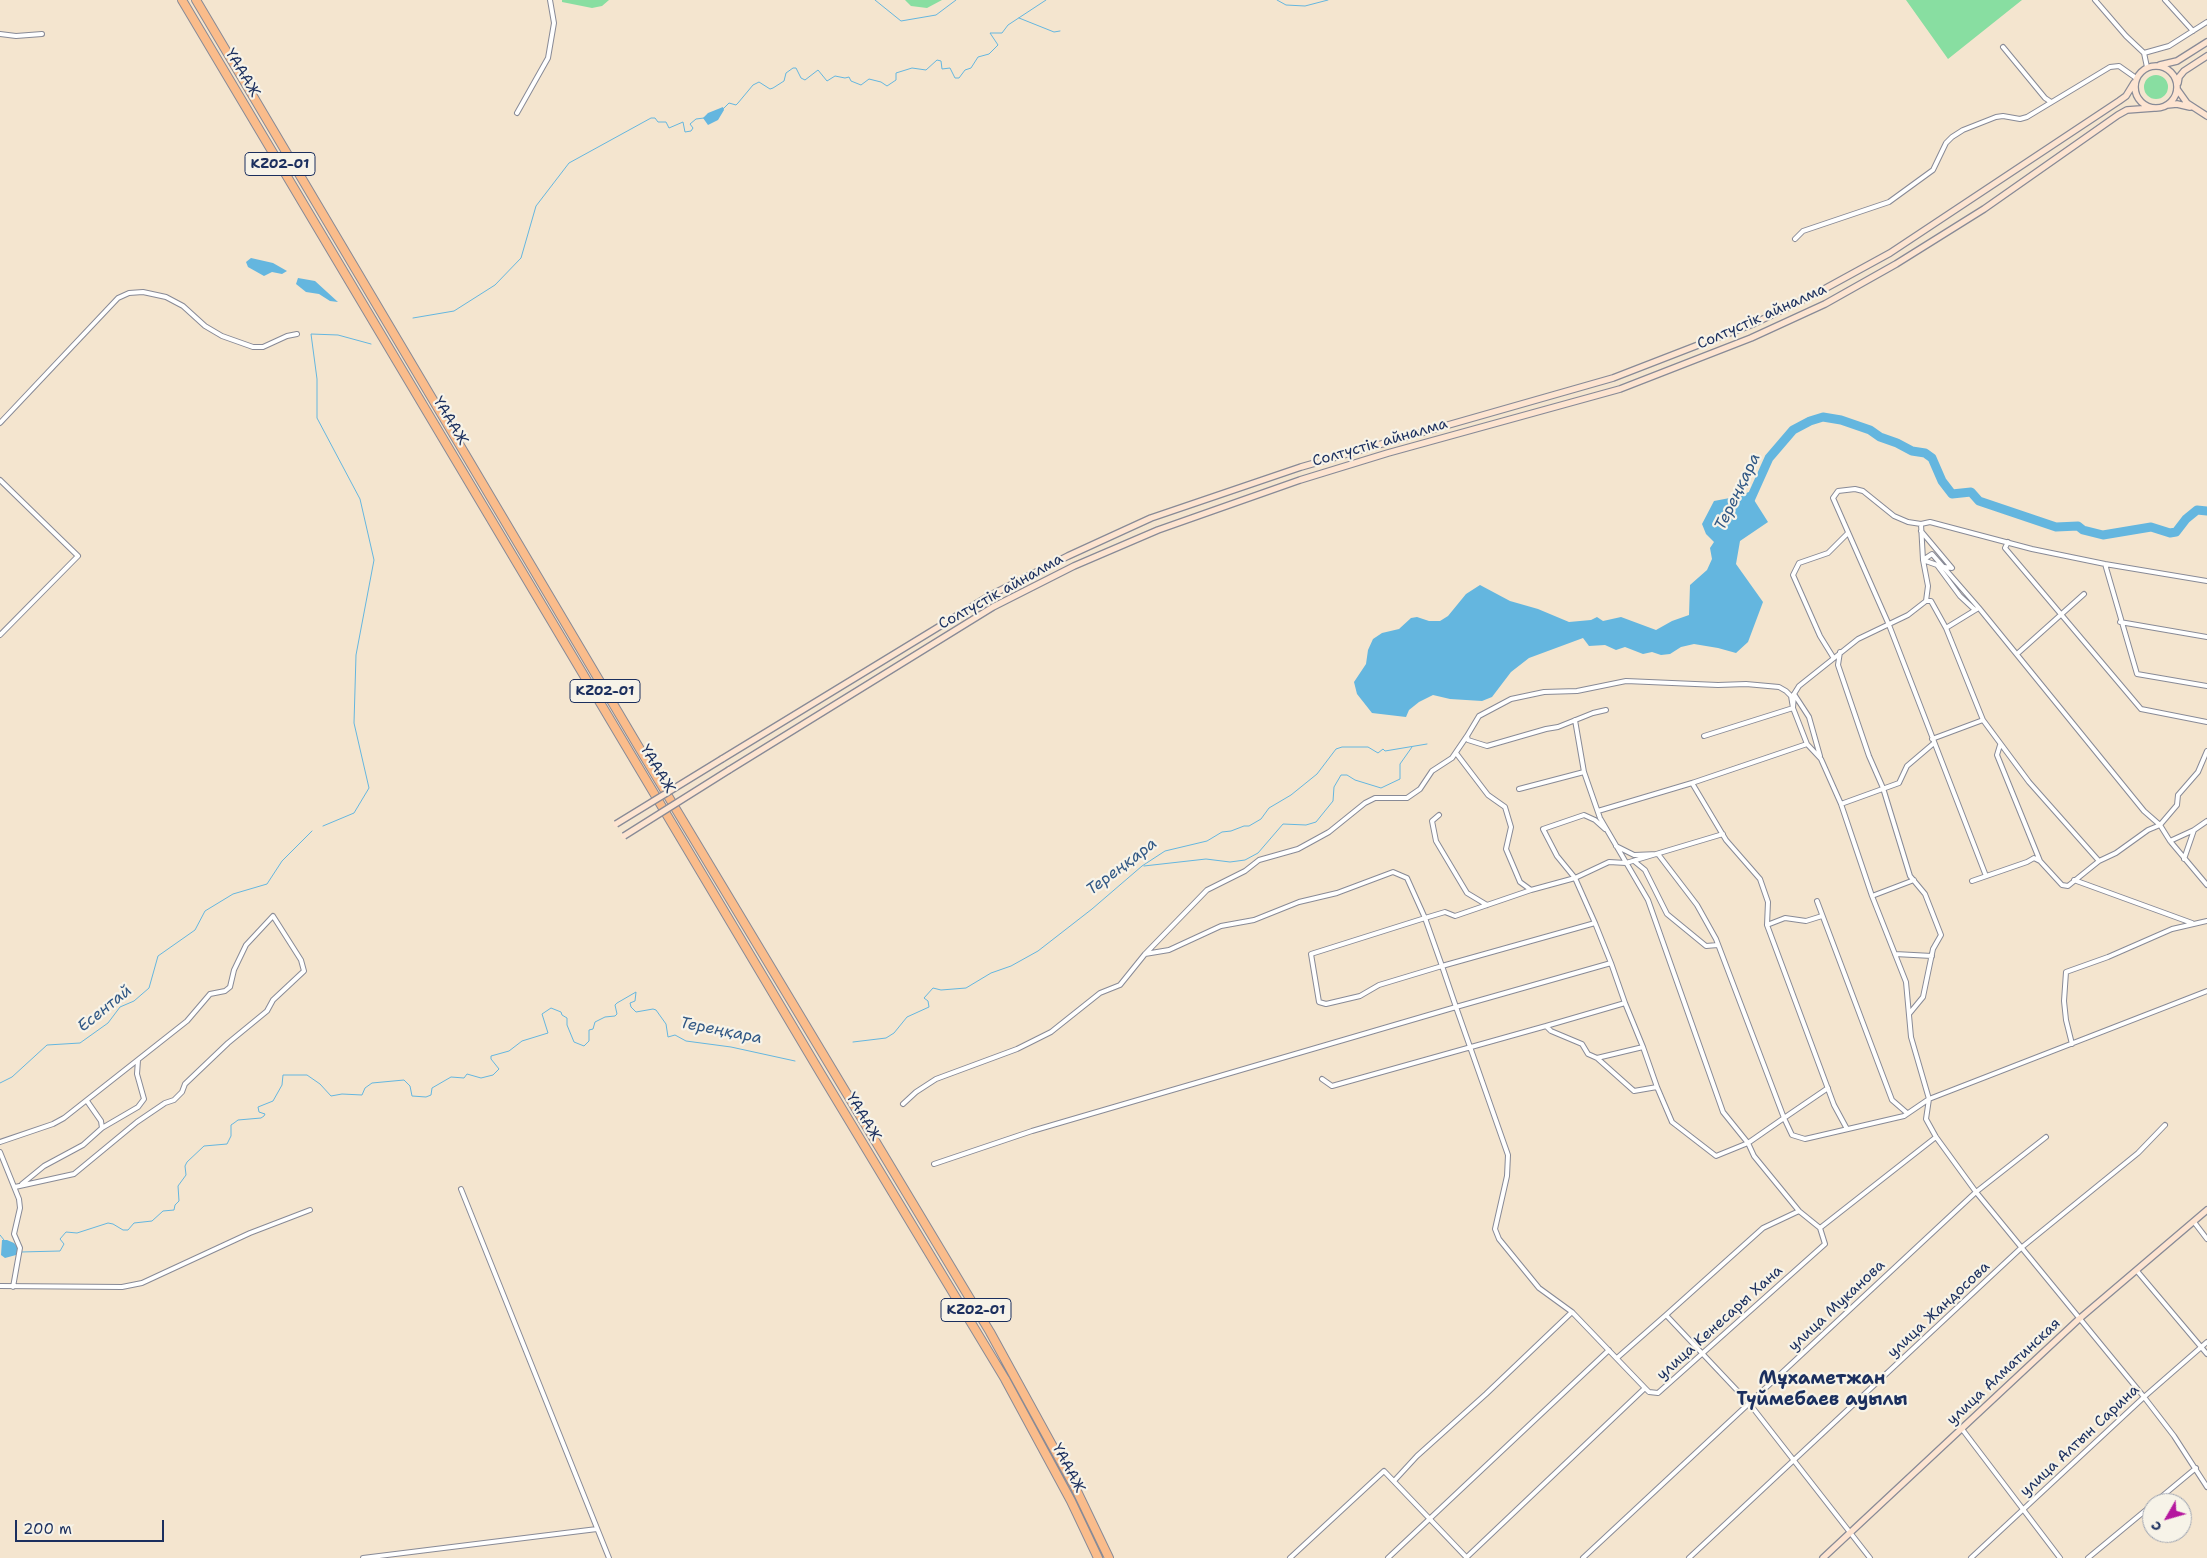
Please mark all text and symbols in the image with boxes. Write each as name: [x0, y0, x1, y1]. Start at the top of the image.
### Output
street label: ҮАААЖ: [221, 46, 263, 100]
road number: KZ02-01: [245, 152, 315, 175]
street label: Солтүстік айналма: [1695, 280, 1829, 354]
street label: ҮАААЖ: [429, 394, 471, 448]
street label: Солтүстік айналма: [1310, 415, 1450, 471]
water label: Тереңқара: [1711, 450, 1765, 534]
street label: Солтүстік айналма: [936, 550, 1066, 634]
road number: KZ02-01: [570, 679, 640, 702]
street label: ҮАААЖ: [636, 742, 678, 796]
water label: Тереңқара: [1083, 834, 1161, 900]
water label: Есентай: [74, 981, 136, 1037]
water label: Тереңқара: [678, 1014, 764, 1048]
street label: ҮАААЖ: [842, 1090, 884, 1144]
street label: улица Муканова: [1785, 1257, 1889, 1355]
street label: улица Жандосова: [1884, 1258, 1994, 1362]
street label: улица Кенесары Хана: [1653, 1262, 1787, 1384]
road number: KZ02-01: [941, 1298, 1011, 1322]
street label: улица Алматинская: [1944, 1315, 2064, 1429]
district label: Мұхаметжан Түймебаев ауылы: [1736, 1368, 1908, 1410]
street label: улица Алтын Сарина: [2017, 1381, 2143, 1501]
street label: ҮАААЖ: [1048, 1440, 1088, 1496]
north arrow: [2142, 1493, 2192, 1543]
scale bar: [18, 1510, 166, 1542]
text: С: [2146, 1518, 2166, 1536]
text: 200 m: [23, 1519, 72, 1539]

